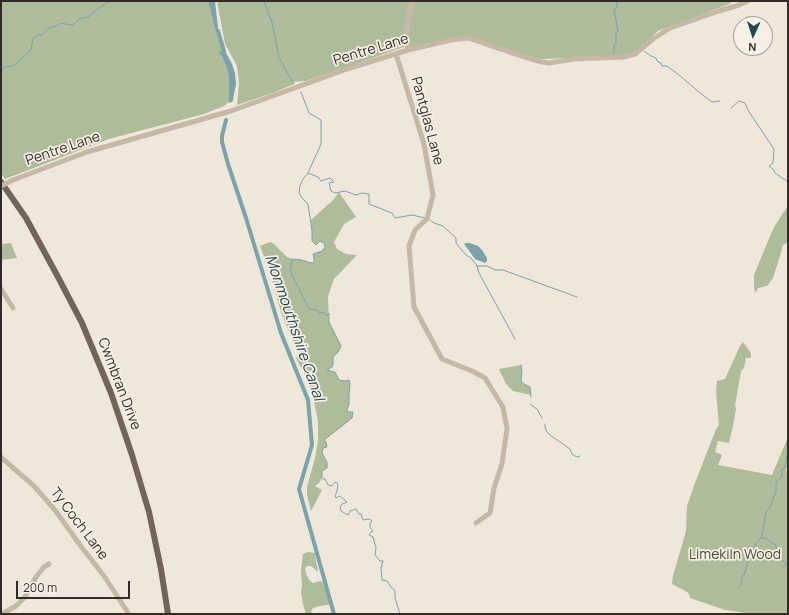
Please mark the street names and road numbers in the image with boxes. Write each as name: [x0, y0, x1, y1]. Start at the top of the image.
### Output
street label: Pentre Lane: [331, 31, 411, 69]
street label: Pantglas Lane: [407, 75, 447, 167]
street label: Pentre Lane: [24, 128, 102, 170]
street label: Cwmbran Drive: [94, 336, 144, 432]
street label: Ty Coch Lane: [46, 485, 112, 563]

